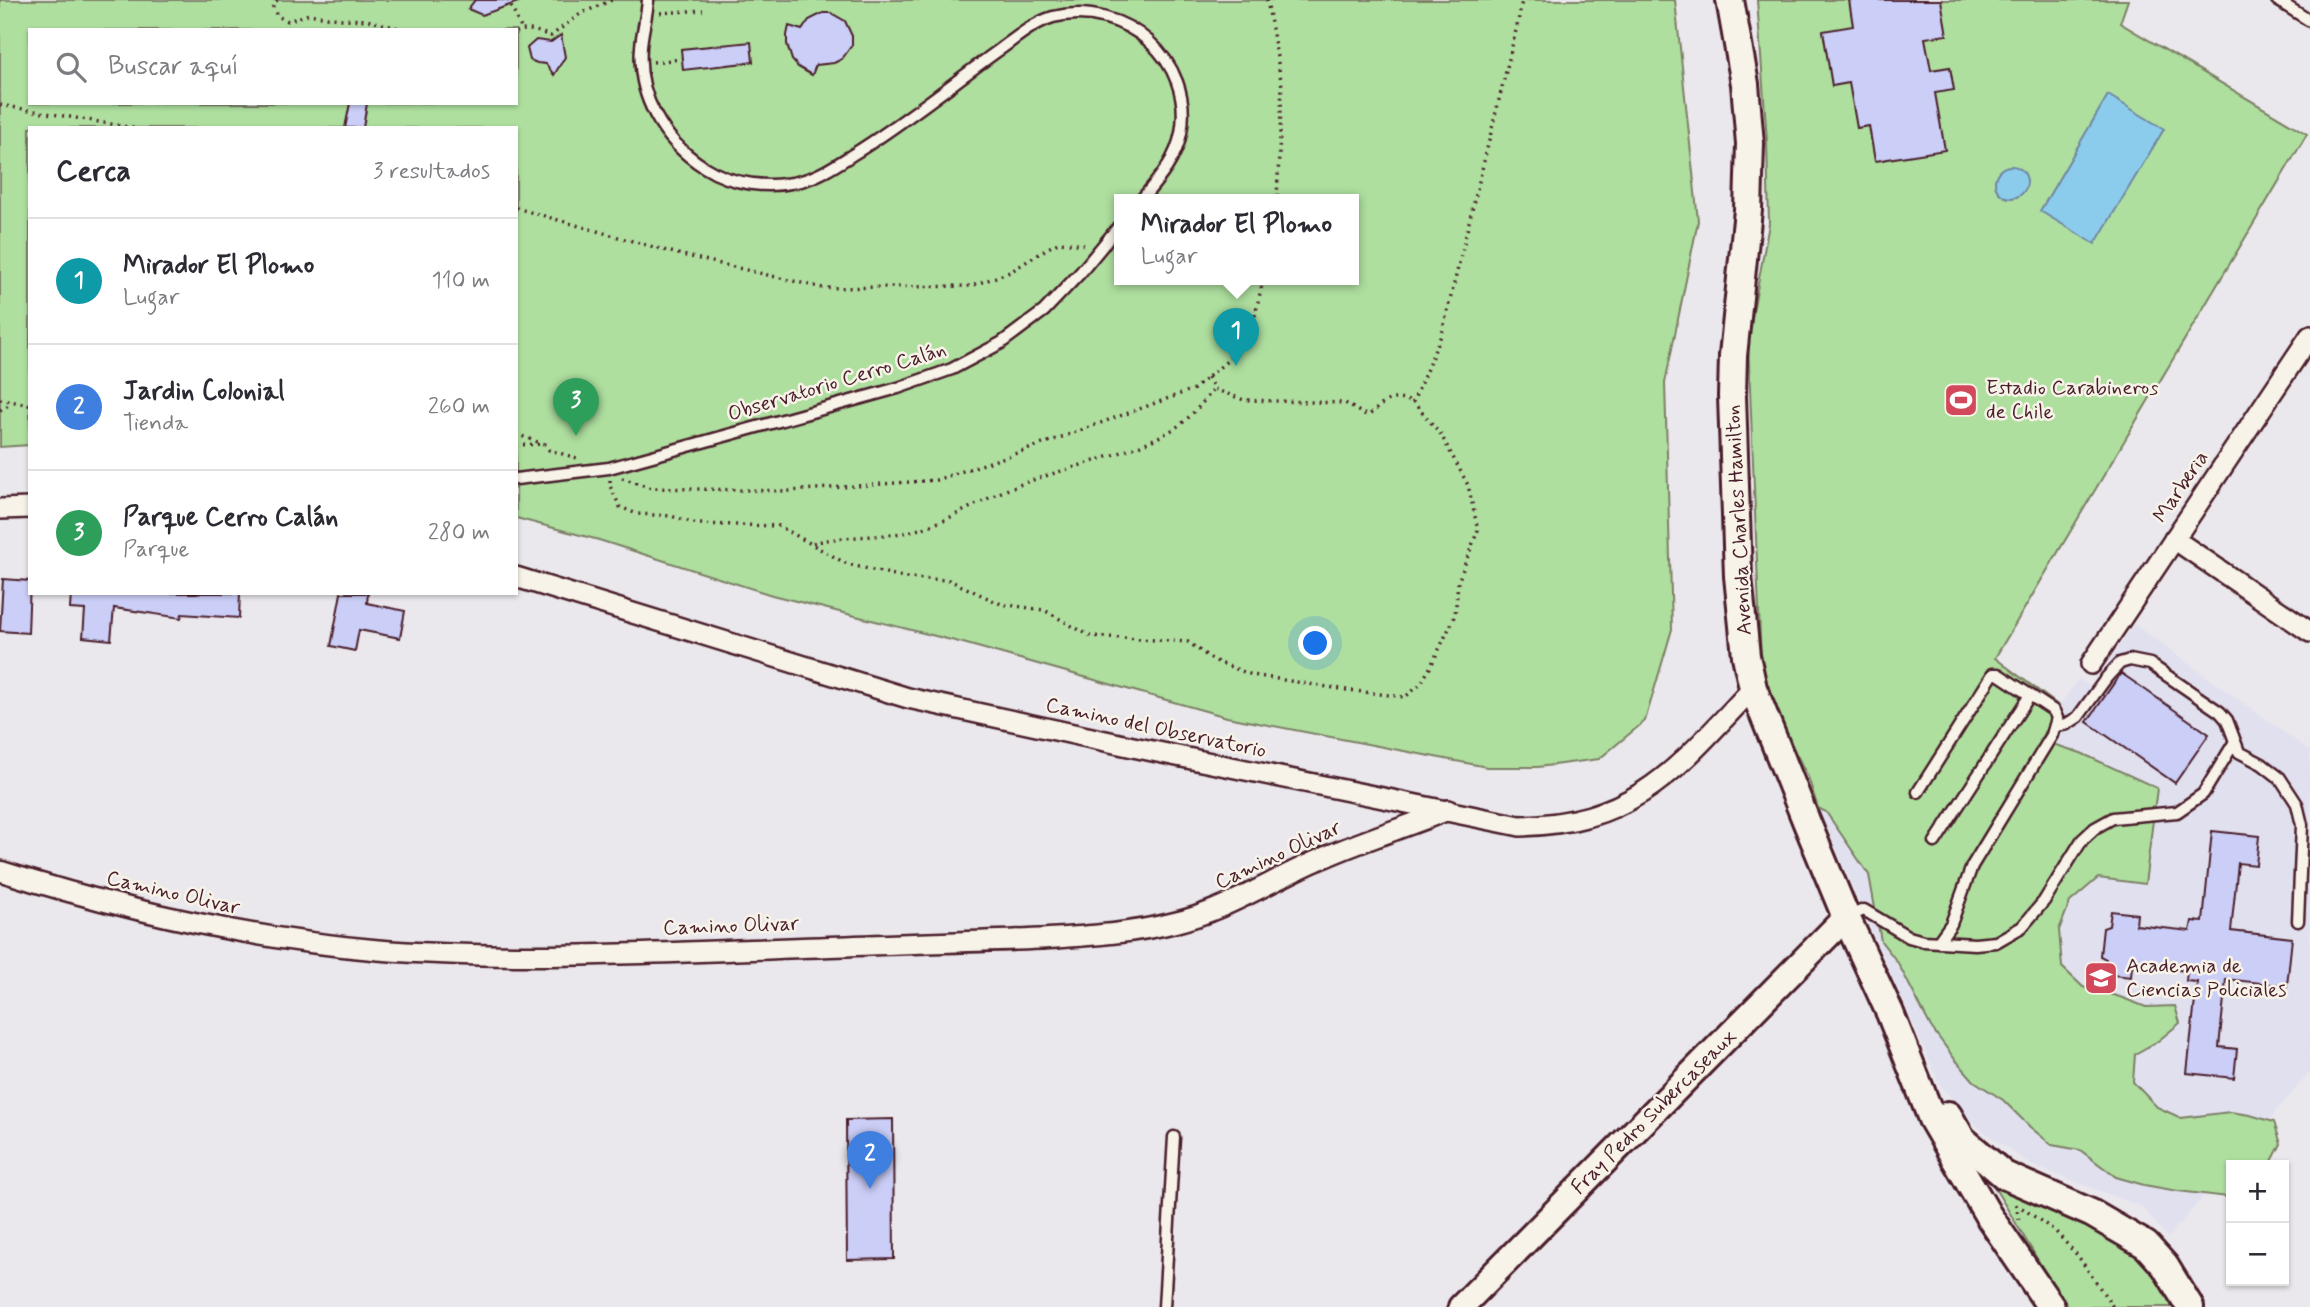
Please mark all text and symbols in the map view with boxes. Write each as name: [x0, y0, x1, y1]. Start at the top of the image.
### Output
search box: [28, 28, 518, 105]
icon: search: [52, 48, 90, 86]
text: Buscar aquí: [108, 50, 239, 84]
text: Cerca: [56, 152, 131, 191]
text: 3 resultados: [373, 157, 490, 187]
popup: [1114, 194, 1359, 285]
text: Mirador El Plomo: [1141, 208, 1332, 242]
text: Lugar: [1141, 242, 1197, 272]
text: Mirador El Plomo: [123, 249, 314, 283]
text: 1: [74, 266, 84, 296]
text: 110 m: [431, 266, 490, 296]
text: Lugar: [123, 283, 180, 313]
pin: 1: [1213, 308, 1259, 366]
street label: Observatorio Cerro Calán: [724, 335, 950, 429]
place label: Estadio Carabineros de Chile: [1986, 374, 2159, 426]
text: Jardin Colonial: [123, 375, 285, 409]
pin: 3: [553, 378, 599, 436]
sports icon: Estadio Carabineros de Chile: [1942, 381, 1980, 419]
text: 2: [73, 392, 85, 422]
text: 260 m: [428, 392, 490, 422]
street label: Avenida Charles Hamilton: [1719, 404, 1759, 636]
text: Tienda: [123, 409, 188, 439]
street label: Marberia: [2147, 445, 2215, 529]
text: Parque Cerro Calán: [123, 501, 338, 535]
text: 3: [74, 518, 84, 548]
text: 280 m: [428, 518, 490, 548]
text: Parque: [123, 535, 189, 565]
your location: [1298, 626, 1332, 660]
street label: Camino del Observatorio: [1043, 691, 1269, 765]
street label: Camino Olivar: [1210, 813, 1346, 896]
street label: Camino Olivar: [104, 864, 243, 922]
street label: Camino Olivar: [663, 910, 800, 942]
place label: Academia de Ciencias Policiales: [2126, 952, 2287, 1004]
school or university icon: Academia de Ciencias Policiales: [2082, 959, 2120, 997]
street label: Fray Pedro Subercaseaux: [1565, 1023, 1743, 1201]
pin: 2: [847, 1131, 893, 1189]
map controls: [2226, 1160, 2289, 1286]
button: +: [2226, 1160, 2289, 1223]
button: −: [2226, 1223, 2289, 1286]

